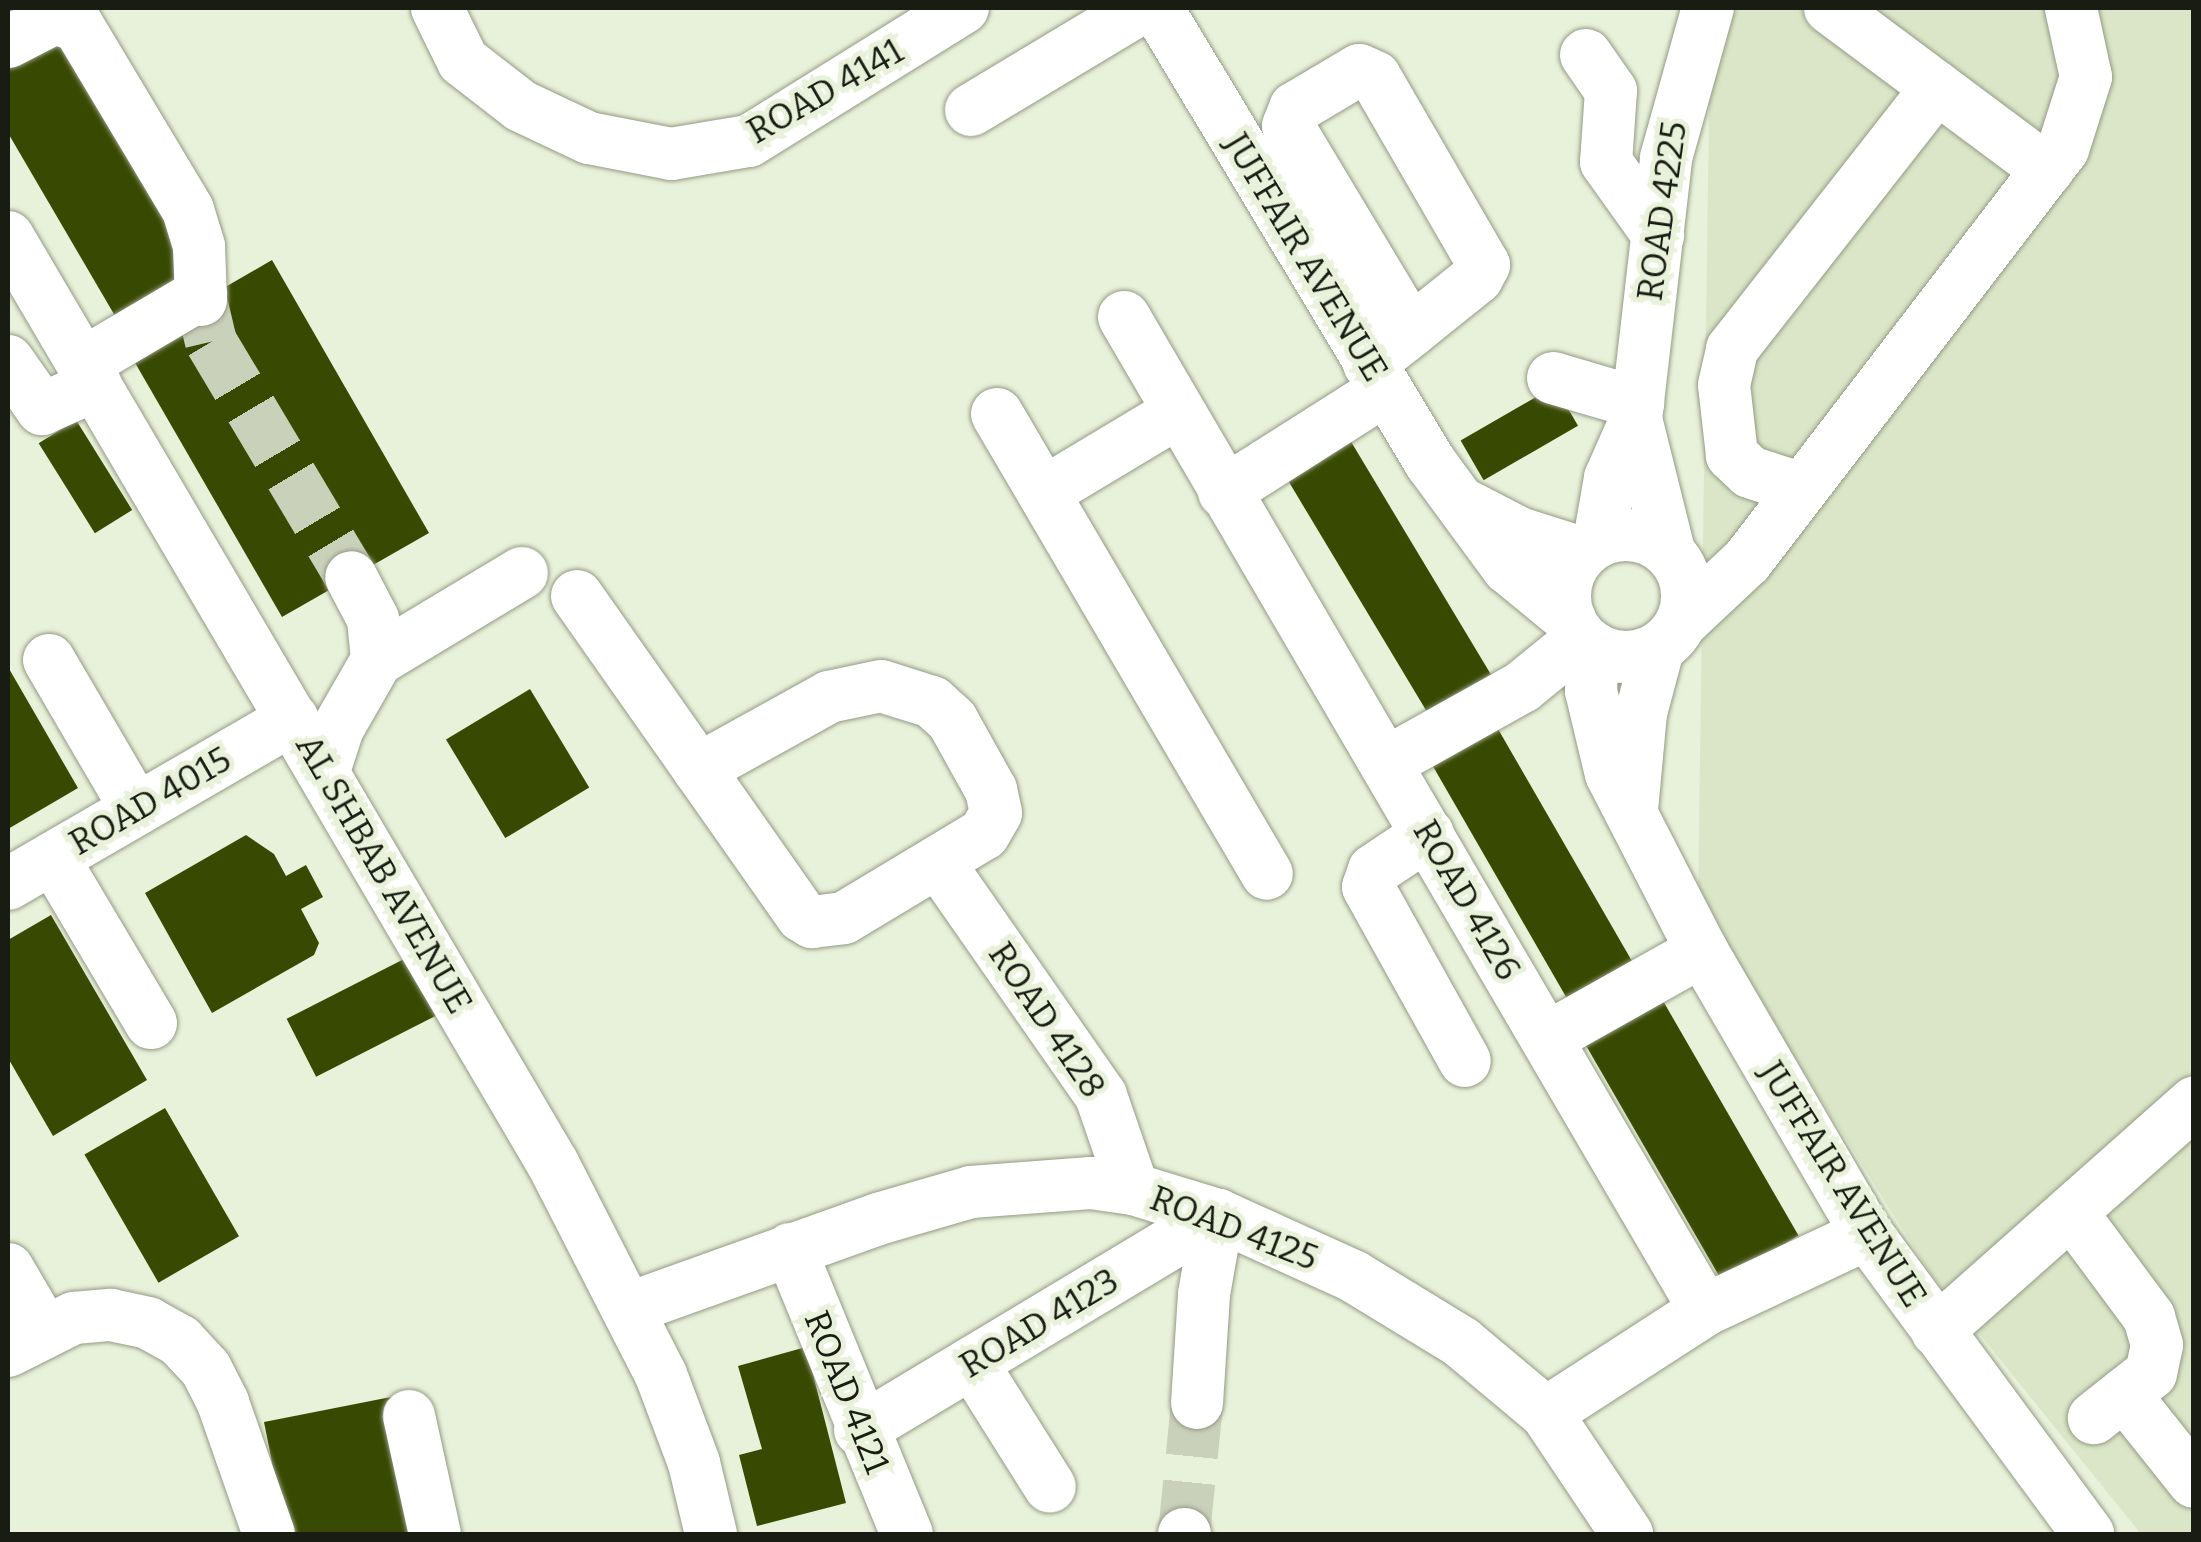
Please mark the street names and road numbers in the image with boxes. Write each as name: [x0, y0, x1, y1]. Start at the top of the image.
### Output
street label: ROAD 4141: [740, 30, 910, 152]
street label: ROAD 4225: [1629, 119, 1695, 303]
street label: JUFFAIR AVENUE: [1215, 125, 1397, 389]
street label: AL SHBAB AVENUE: [287, 727, 481, 1021]
street label: ROAD 4015: [62, 738, 238, 864]
street label: ROAD 4126: [1404, 813, 1530, 987]
street label: ROAD 4128: [980, 934, 1114, 1106]
street label: JUFFAIR AVENUE: [1751, 1053, 1935, 1315]
street label: ROAD 4125: [1144, 1177, 1324, 1279]
street label: ROAD 4123: [952, 1259, 1126, 1387]
street label: ROAD 4121: [795, 1305, 899, 1479]

